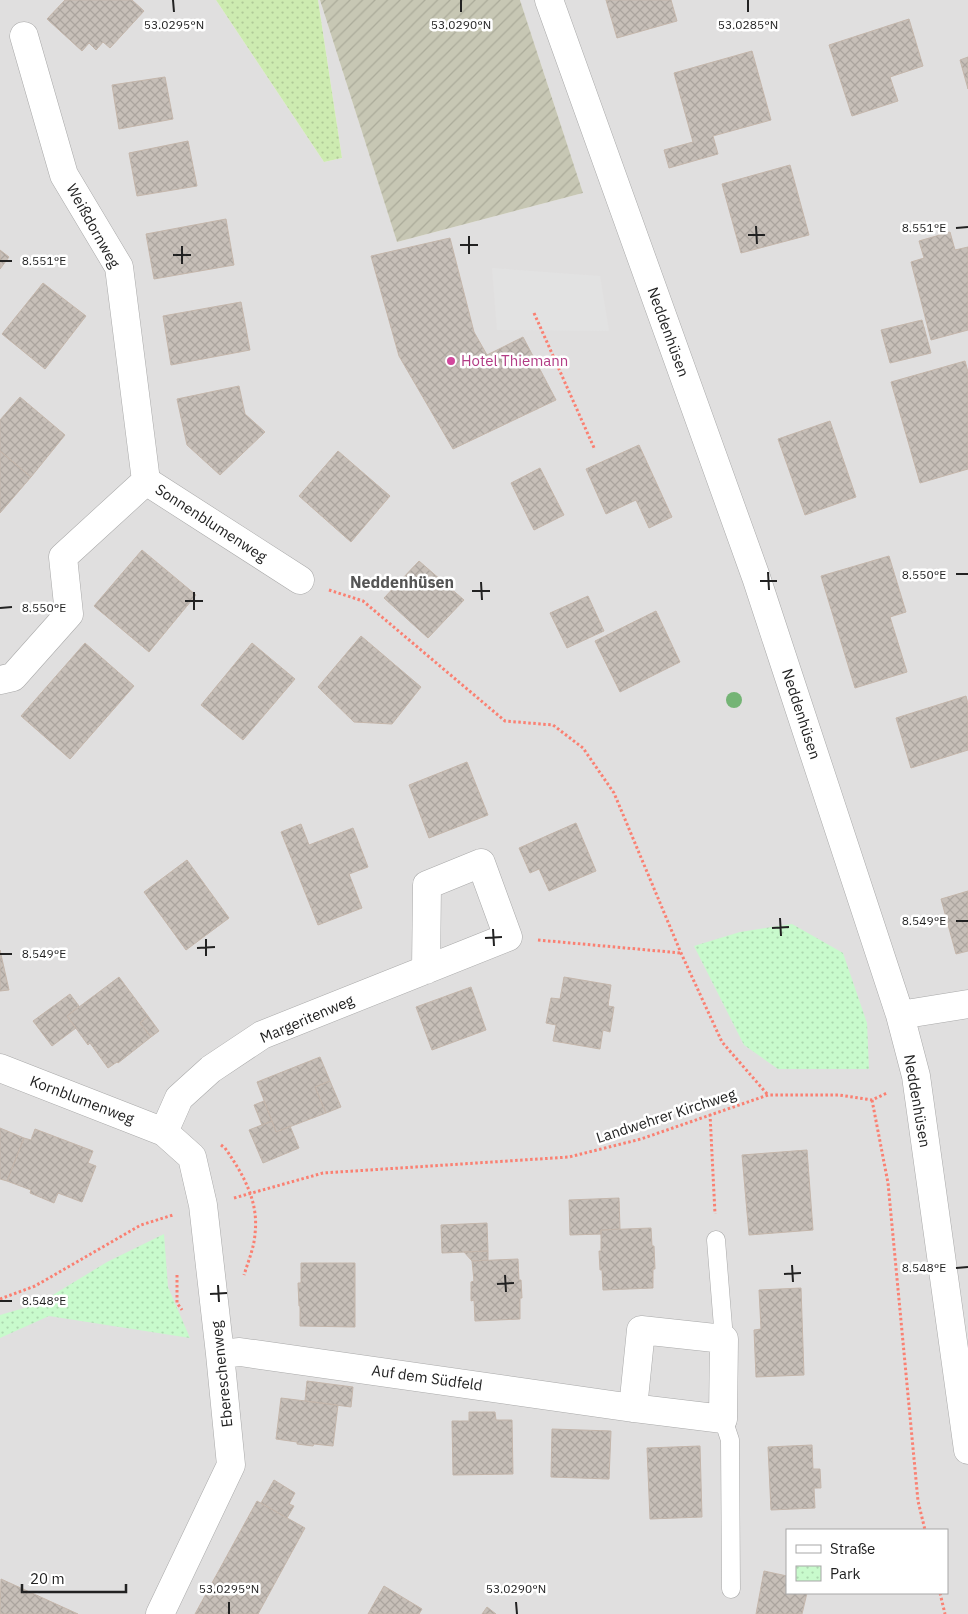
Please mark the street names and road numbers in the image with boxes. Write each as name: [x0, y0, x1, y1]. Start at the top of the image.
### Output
street label: Weißdornweg: [62, 180, 124, 271]
street label: Neddenhüsen: [643, 284, 693, 379]
street label: Sonnenblumenweg: [152, 479, 271, 566]
street label: Neddenhüsen: [778, 666, 825, 762]
street label: Margeritenweg: [257, 990, 357, 1047]
street label: Neddenhüsen: [900, 1053, 935, 1149]
street label: Kornblumenweg: [27, 1071, 137, 1128]
street label: Landwehrer Kirchweg: [594, 1084, 738, 1147]
street label: Ebereschenweg: [206, 1320, 237, 1428]
street label: Auf dem Südfeld: [370, 1360, 484, 1395]

